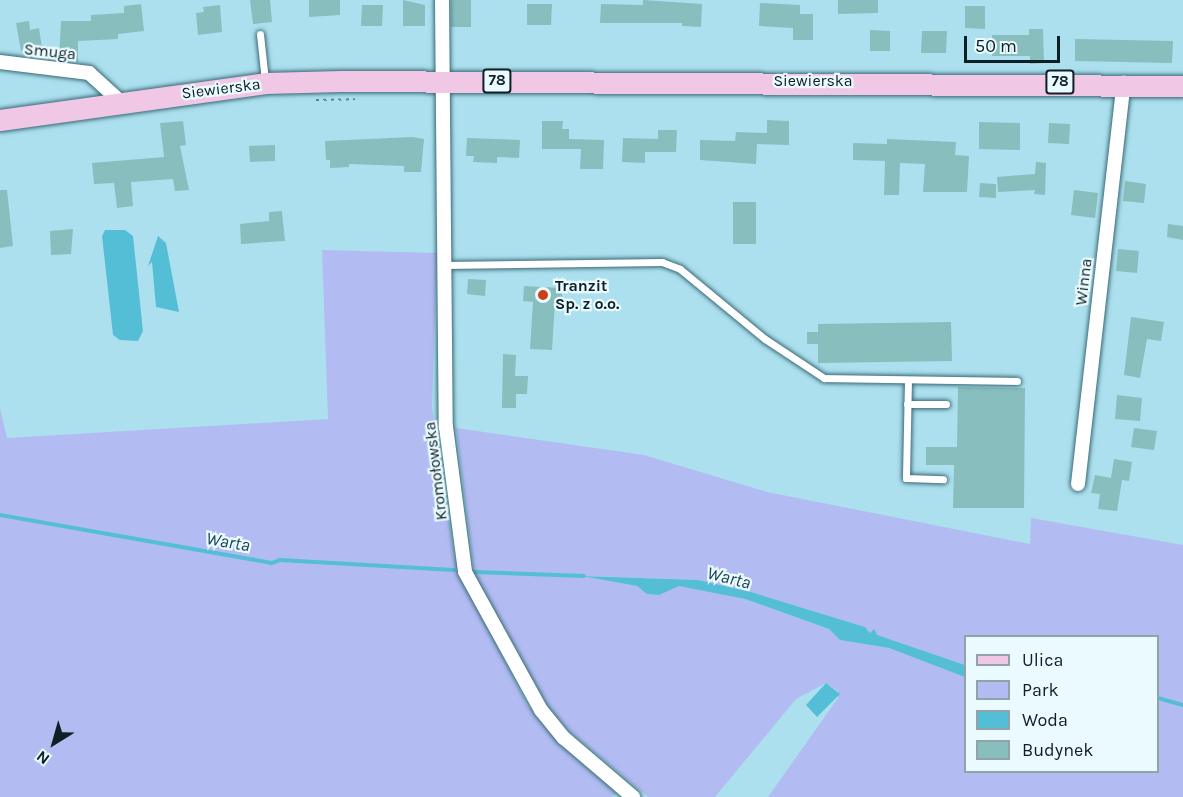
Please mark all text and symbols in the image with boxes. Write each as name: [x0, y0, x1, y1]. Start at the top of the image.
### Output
scale bar: [967, 24, 1063, 62]
text: 50 m: [975, 35, 1017, 57]
street label: Smuga: [23, 40, 77, 64]
road number: 78: [482, 69, 512, 93]
road number: 78: [1045, 70, 1075, 94]
street label: Siewierska: [773, 71, 853, 91]
street label: Siewierska: [181, 75, 261, 103]
street label: Winna: [1072, 257, 1096, 307]
place label: Tranzit Sp. z o.o.: [555, 276, 619, 314]
marker: Tranzit Sp. z o.o.: [536, 288, 550, 302]
street label: Kromołowska: [420, 421, 452, 521]
water label: Warta: [204, 528, 252, 556]
water label: Warta: [705, 562, 753, 594]
legend: [964, 635, 1159, 773]
text: Ulica: [1022, 649, 1063, 671]
text: Park: [1022, 679, 1059, 701]
text: Woda: [1022, 709, 1068, 731]
north arrow: [24, 713, 84, 773]
text: Budynek: [1022, 739, 1093, 761]
text: N: [33, 747, 53, 769]

